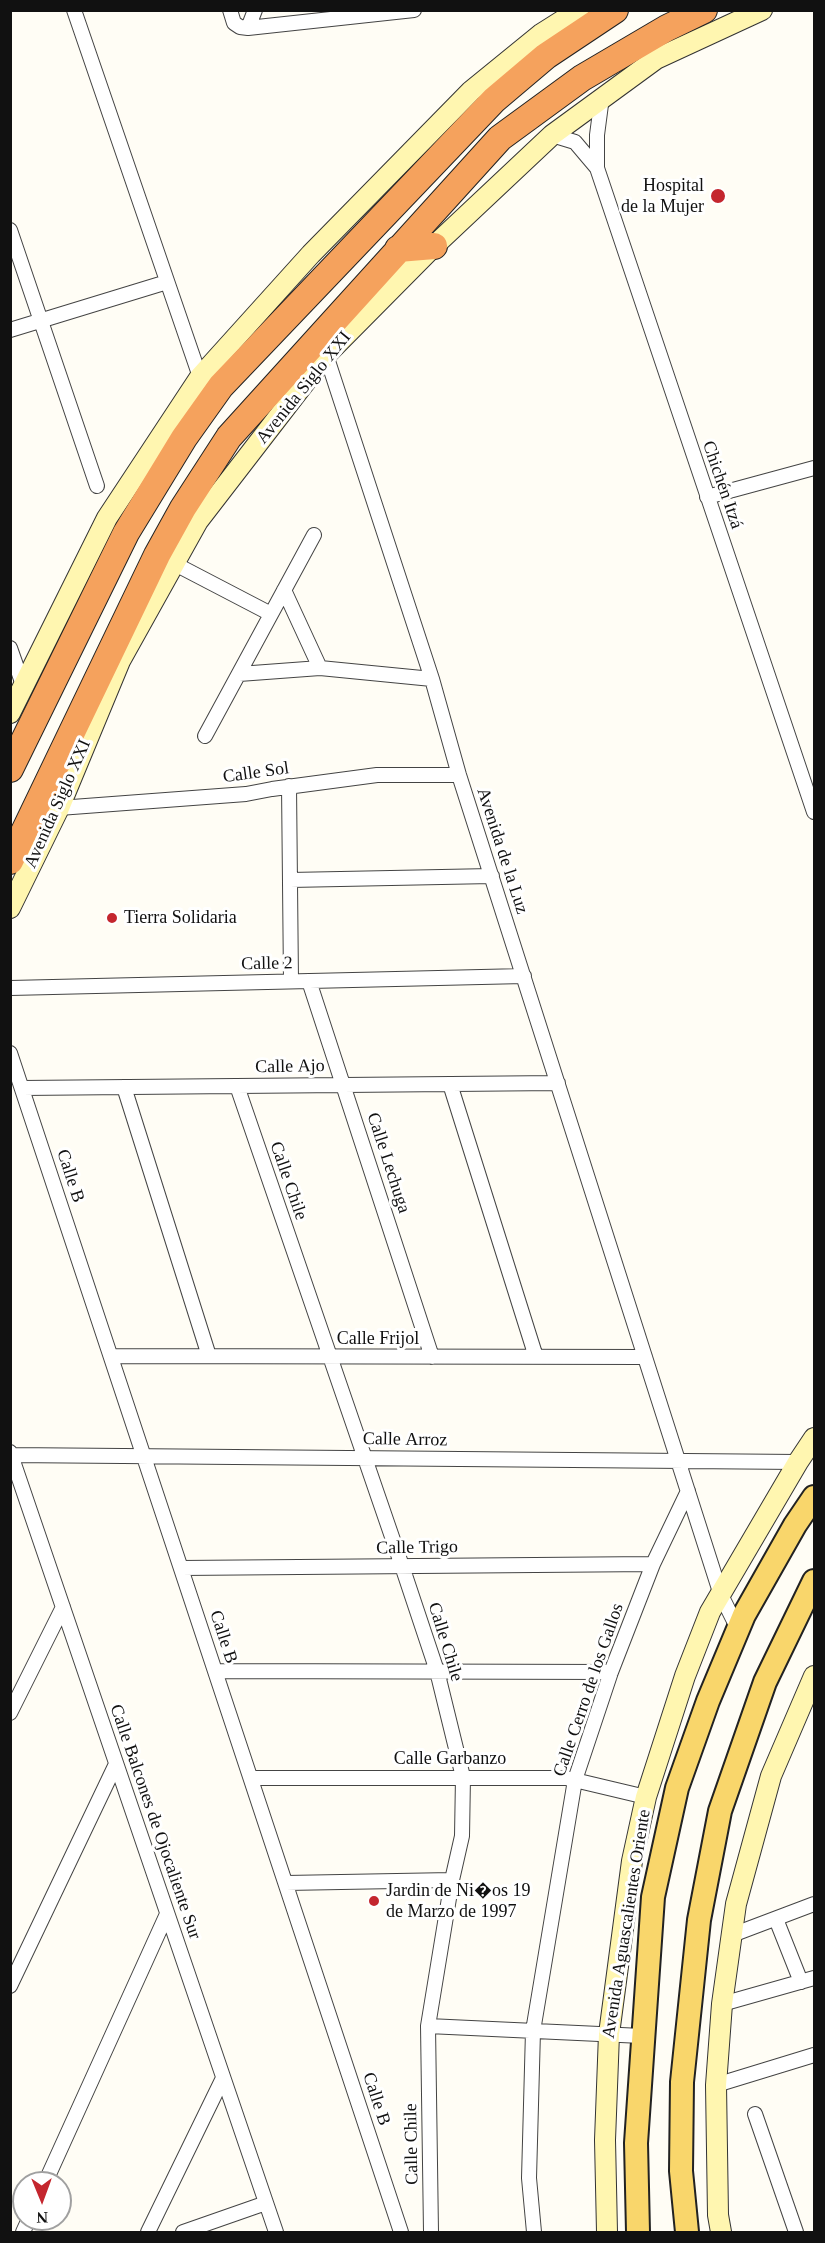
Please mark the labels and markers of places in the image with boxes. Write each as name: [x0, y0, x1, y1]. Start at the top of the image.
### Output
place label: Hospital de la Mujer: [621, 175, 704, 218]
marker: Hospital de la Mujer: [709, 187, 727, 205]
place label: Tierra Solidaria: [124, 907, 237, 929]
marker: Tierra Solidaria: [105, 911, 119, 925]
place label: Jardin de Ni�os 19 de Marzo de 1997: [386, 1880, 530, 1922]
marker: Jardin de Ni�os 19 de Marzo de 1997: [367, 1894, 381, 1908]

